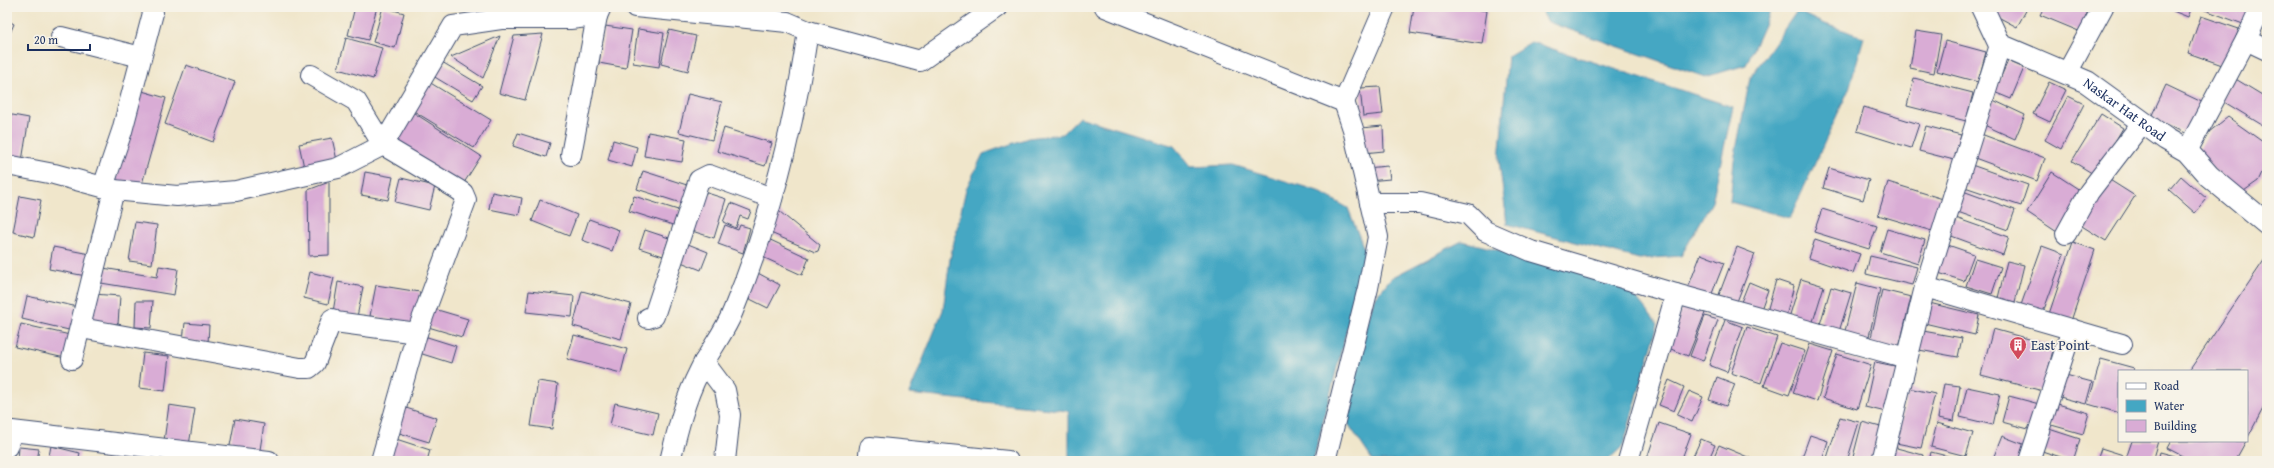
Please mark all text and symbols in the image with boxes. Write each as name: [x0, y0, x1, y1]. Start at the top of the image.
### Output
scale bar: [28, 26, 90, 52]
text: 20 m: [34, 31, 58, 48]
street label: Naskar Hat Road: [2079, 73, 2170, 146]
building icon: East Point: [2008, 335, 2028, 360]
place label: East Point: [2031, 335, 2090, 355]
legend: [2118, 370, 2248, 442]
text: Road: [2154, 377, 2180, 394]
text: Water: [2154, 397, 2184, 414]
text: Building: [2154, 417, 2197, 434]

